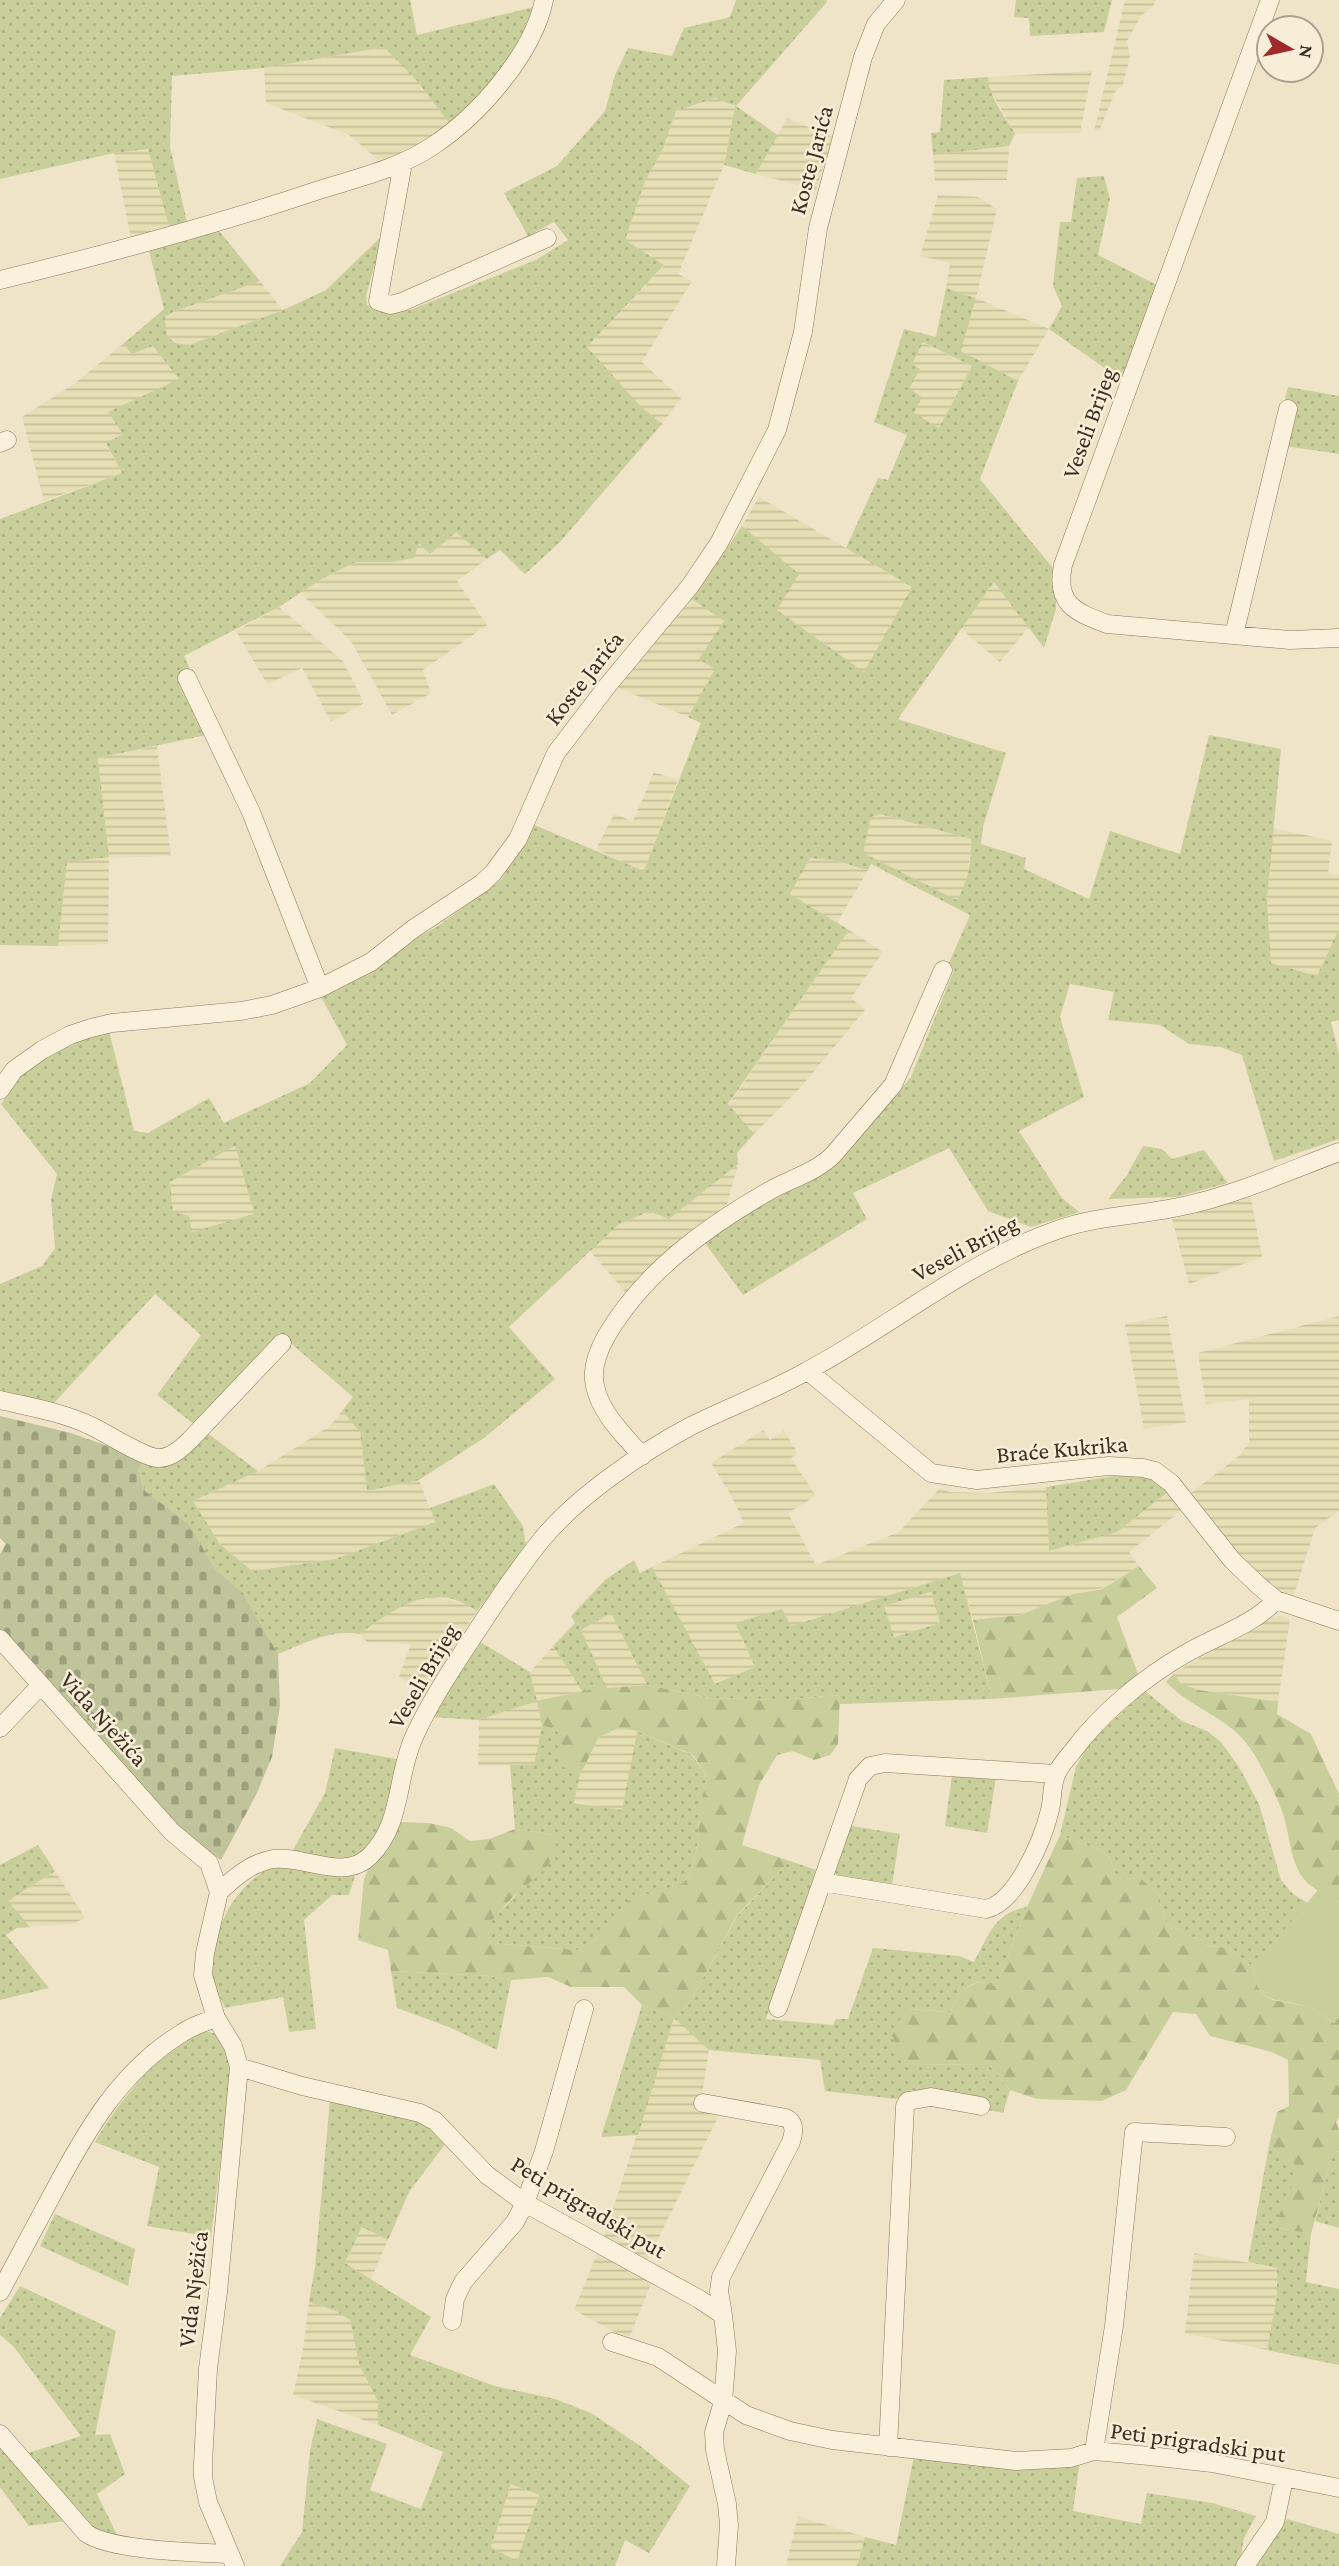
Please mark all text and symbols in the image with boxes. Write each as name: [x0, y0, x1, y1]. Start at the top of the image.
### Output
north arrow: [1255, 14, 1325, 84]
text: N: [1295, 44, 1318, 60]
street label: Koste Jarića: [783, 102, 838, 217]
street label: Veseli Brijeg: [1056, 363, 1121, 482]
street label: Koste Jarića: [539, 625, 629, 730]
street label: Veseli Brijeg: [907, 1208, 1023, 1287]
street label: Braće Kukrika: [995, 1429, 1129, 1468]
street label: Veseli Brijeg: [382, 1618, 464, 1733]
street label: Vida Nježića: [55, 1666, 154, 1771]
street label: Peti prigradski put: [507, 2150, 673, 2264]
street label: Vida Nježića: [172, 2229, 213, 2349]
street label: Peti prigradski put: [1109, 2416, 1288, 2467]

